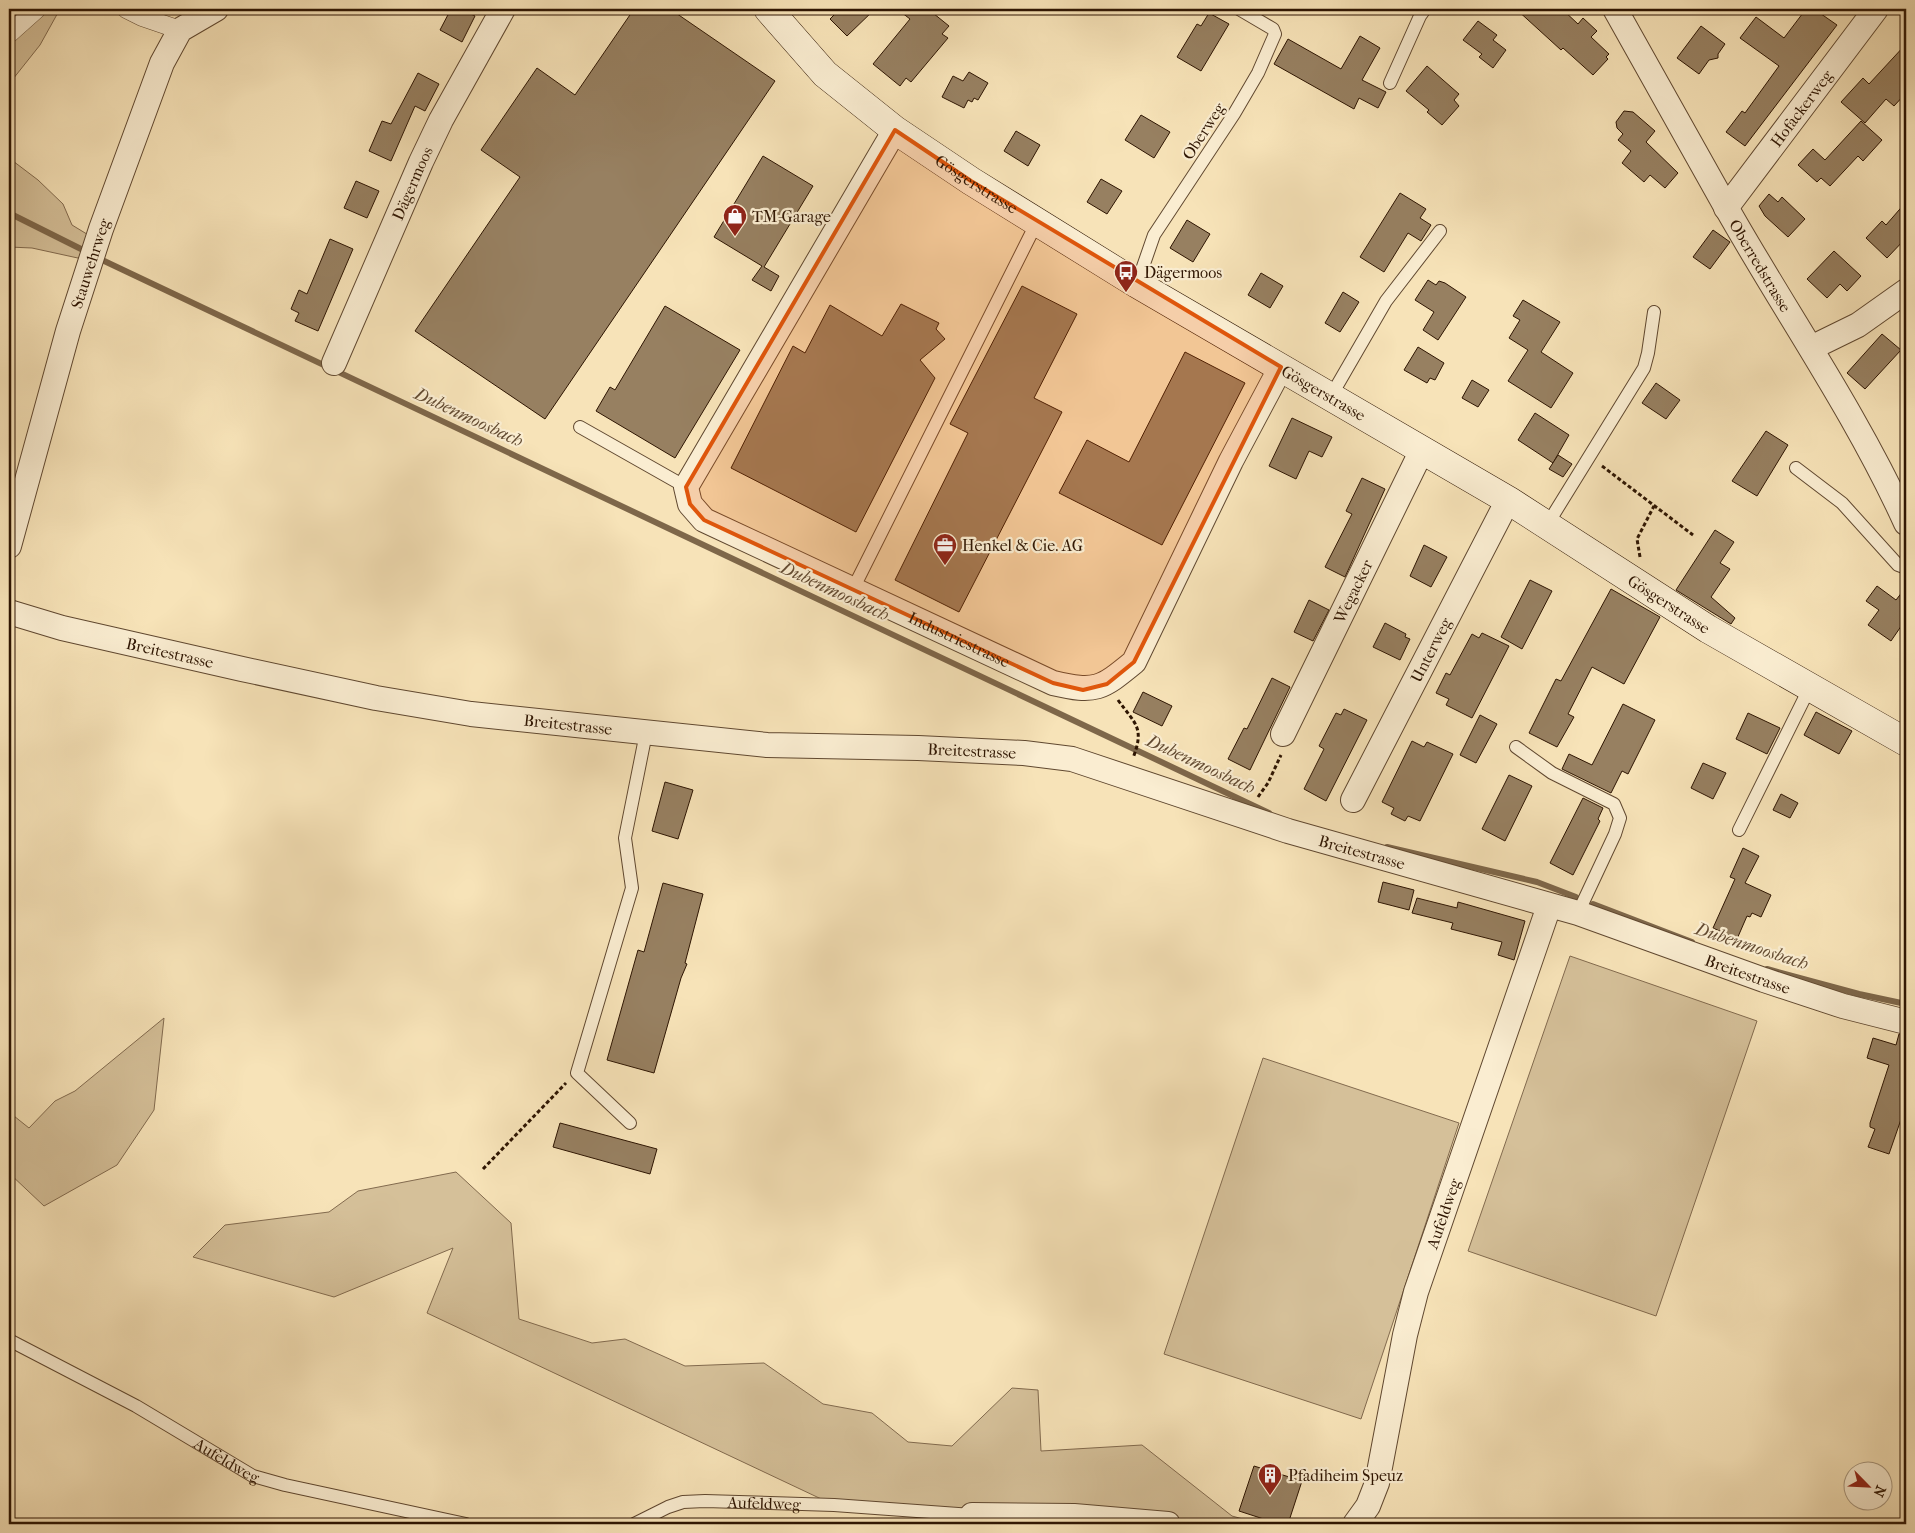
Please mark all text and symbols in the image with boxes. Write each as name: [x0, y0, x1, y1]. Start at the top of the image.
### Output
street label: Hofackerweg: [1767, 66, 1837, 151]
street label: Oberweg: [1178, 99, 1229, 163]
street label: Dägermoos: [388, 143, 437, 223]
street label: Gösgerstrasse: [932, 151, 1021, 218]
shop icon: TM-Garage: [722, 203, 748, 237]
place label: TM-Garage: [752, 207, 831, 226]
street label: Stauwehrweg: [67, 215, 114, 311]
street label: Oberredstrasse: [1725, 216, 1795, 316]
bus stop icon: Dägermoos: [1113, 259, 1139, 293]
place label: Dägermoos: [1144, 263, 1222, 282]
street label: Gösgerstrasse: [1278, 361, 1369, 425]
water label: Dubenmoosbach: [410, 383, 526, 452]
office icon: Henkel & Cie. AG: [932, 532, 958, 566]
place label: Henkel & Cie. AG: [962, 536, 1083, 555]
street label: Wegacker: [1329, 556, 1377, 627]
water label: Dubenmoosbach: [776, 557, 892, 626]
street label: Gösgerstrasse: [1624, 571, 1714, 638]
street label: Industriestrasse: [905, 608, 1013, 671]
street label: Unterweg: [1406, 614, 1456, 686]
street label: Breitestrasse: [124, 634, 215, 672]
street label: Breitestrasse: [523, 711, 613, 739]
water label: Dubenmoosbach: [1142, 730, 1258, 799]
street label: Breitestrasse: [927, 739, 1017, 763]
street label: Breitestrasse: [1316, 831, 1407, 874]
water label: Dubenmoosbach: [1692, 918, 1811, 975]
street label: Breitestrasse: [1703, 951, 1793, 998]
street label: Aufeldweg: [1422, 1175, 1465, 1252]
street label: Aufeldweg: [189, 1433, 262, 1487]
north arrow: [1842, 1460, 1892, 1510]
building icon: Pfadiheim Speuz: [1257, 1462, 1283, 1496]
place label: Pfadiheim Speuz: [1288, 1466, 1403, 1485]
text: N: [1869, 1483, 1889, 1500]
street label: Aufeldweg: [726, 1493, 801, 1514]

